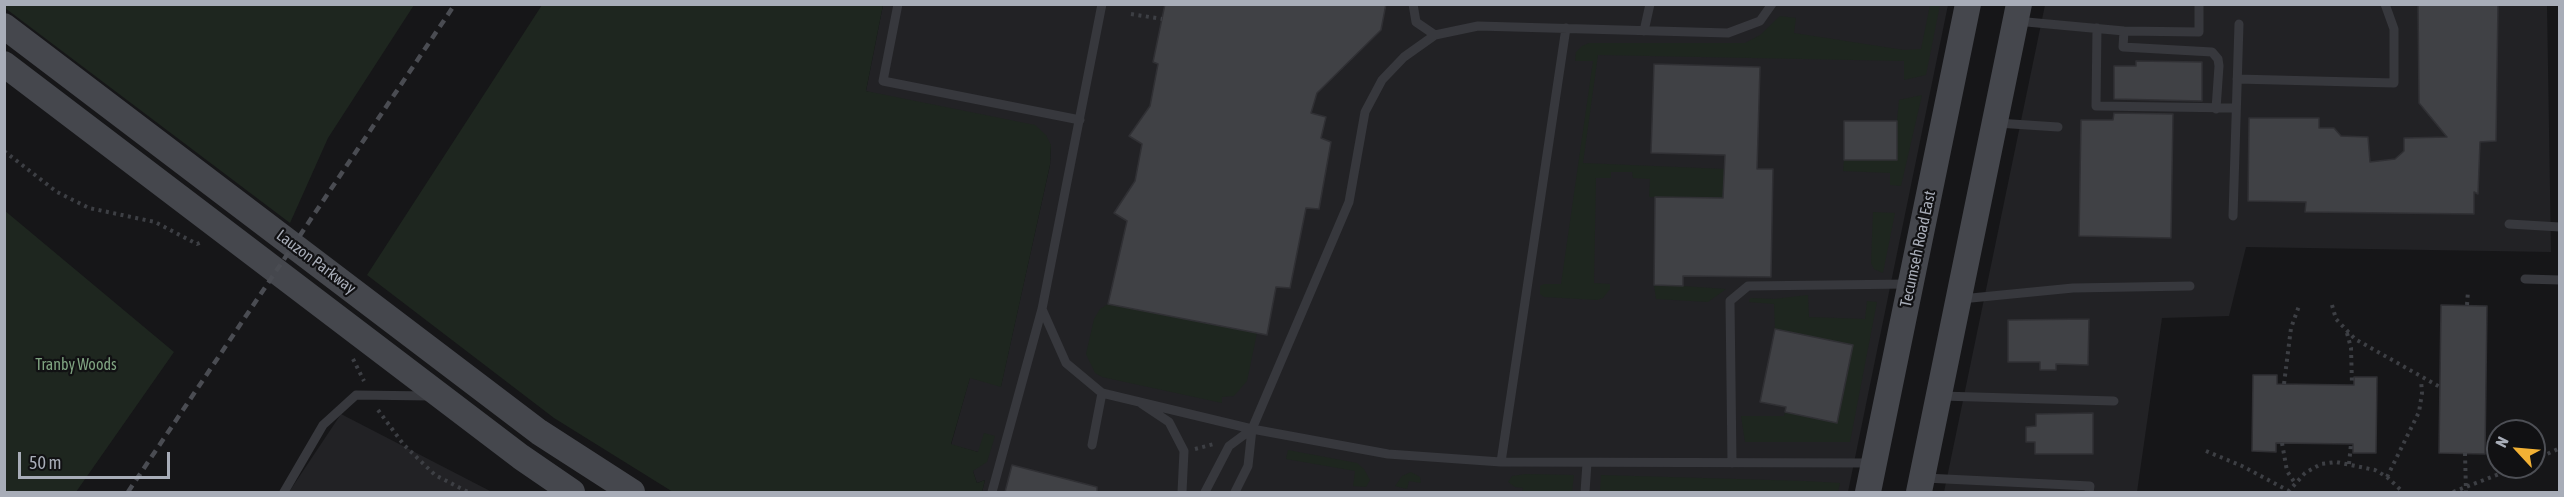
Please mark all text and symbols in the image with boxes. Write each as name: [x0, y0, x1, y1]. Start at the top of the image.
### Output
street label: Tecumseh Road East: [1896, 189, 1940, 309]
street label: Lauzon Parkway: [272, 226, 360, 298]
park label: Tranby Woods: [35, 355, 117, 375]
north arrow: [2486, 419, 2546, 479]
text: N: [2491, 434, 2512, 450]
scale bar: [21, 440, 172, 478]
text: 50 m: [29, 452, 61, 473]

